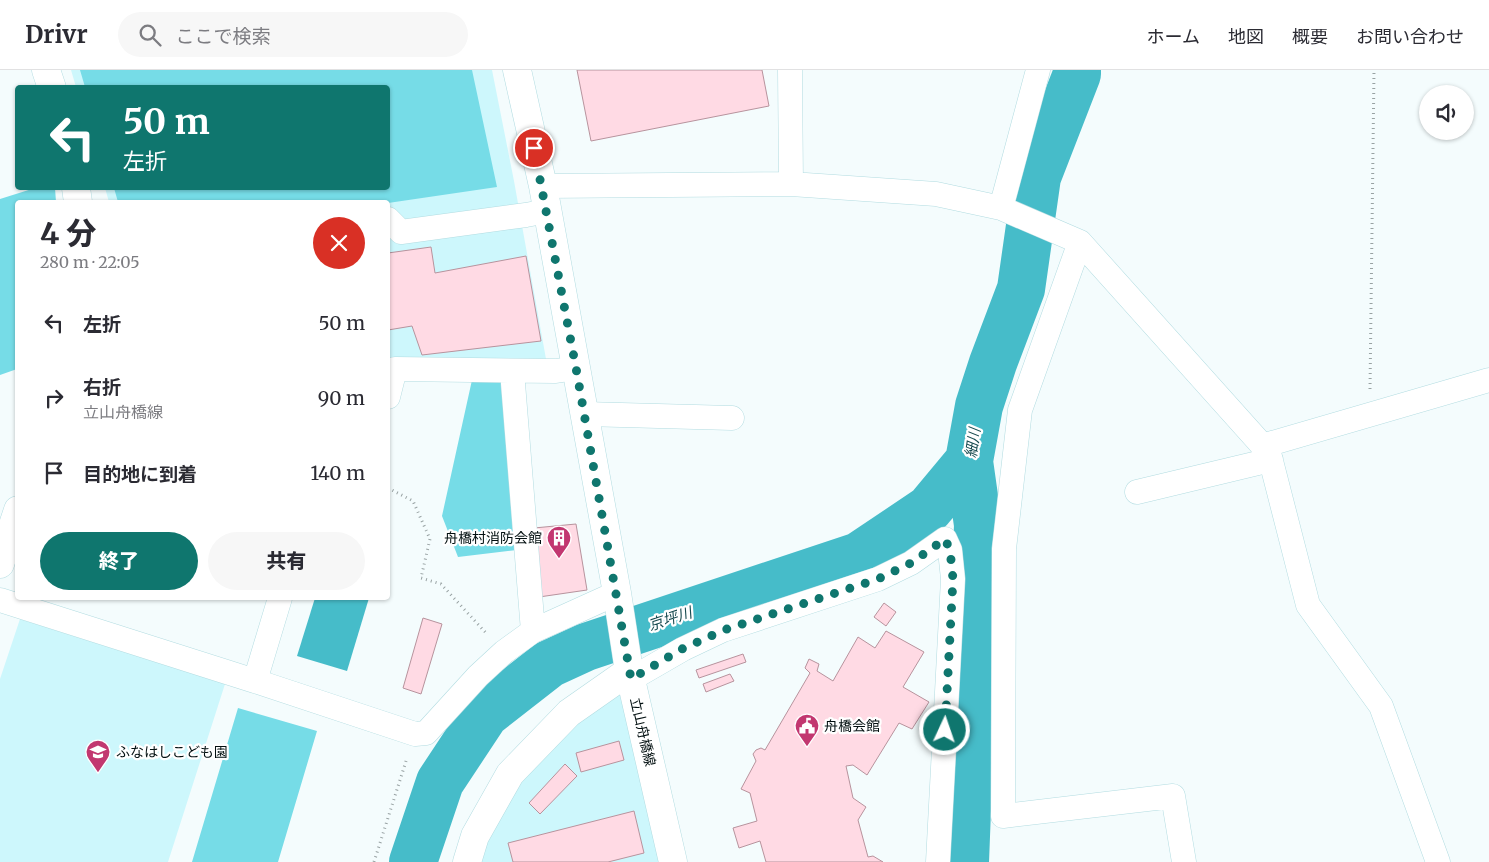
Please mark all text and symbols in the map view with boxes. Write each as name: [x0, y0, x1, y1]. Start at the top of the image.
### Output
search box: [118, 12, 468, 57]
text: Drivr: [25, 19, 88, 50]
icon: search: [136, 21, 164, 49]
text: ここで検索: [176, 24, 271, 48]
text: ホーム: [1147, 25, 1200, 48]
text: 地図: [1228, 25, 1264, 48]
text: 概要: [1292, 25, 1328, 48]
text: お問い合わせ: [1356, 25, 1464, 48]
map controls: [1419, 85, 1474, 140]
button: sound: [1419, 85, 1474, 140]
text: 50 m: [123, 100, 210, 144]
icon: left: [40, 105, 105, 170]
pin: [513, 127, 555, 169]
icon: arrive: [520, 134, 548, 162]
text: 左折: [123, 147, 167, 175]
text: 4 分: [40, 214, 96, 252]
button: close: [313, 217, 365, 269]
text: 280 m · 22:05: [40, 252, 140, 272]
icon: left: [40, 309, 68, 337]
text: 50 m: [319, 311, 365, 335]
text: 左折: [83, 312, 121, 336]
text: 右折: [83, 375, 121, 399]
icon: right: [40, 384, 68, 412]
text: 90 m: [318, 386, 365, 410]
text: 立山舟橋線: [83, 402, 163, 422]
water label: 細川: [961, 425, 984, 459]
icon: arrive: [40, 459, 68, 487]
text: 140 m: [310, 461, 365, 485]
text: 目的地に到着: [83, 462, 197, 486]
building icon: 舟橋村消防会館: [546, 525, 572, 559]
place label: 舟橋村消防会館: [444, 529, 542, 547]
button: 終了: [40, 532, 198, 590]
button: 共有: [208, 532, 365, 590]
water label: 京坪川: [646, 602, 696, 635]
street label: 立山舟橋線: [626, 696, 660, 768]
position arrow: [918, 703, 970, 755]
public building icon: 舟橋会館: [794, 713, 820, 747]
place label: 舟橋会館: [824, 717, 880, 735]
school or university icon: ふなはしこども園: [85, 739, 111, 773]
place label: ふなはしこども園: [116, 743, 228, 761]

